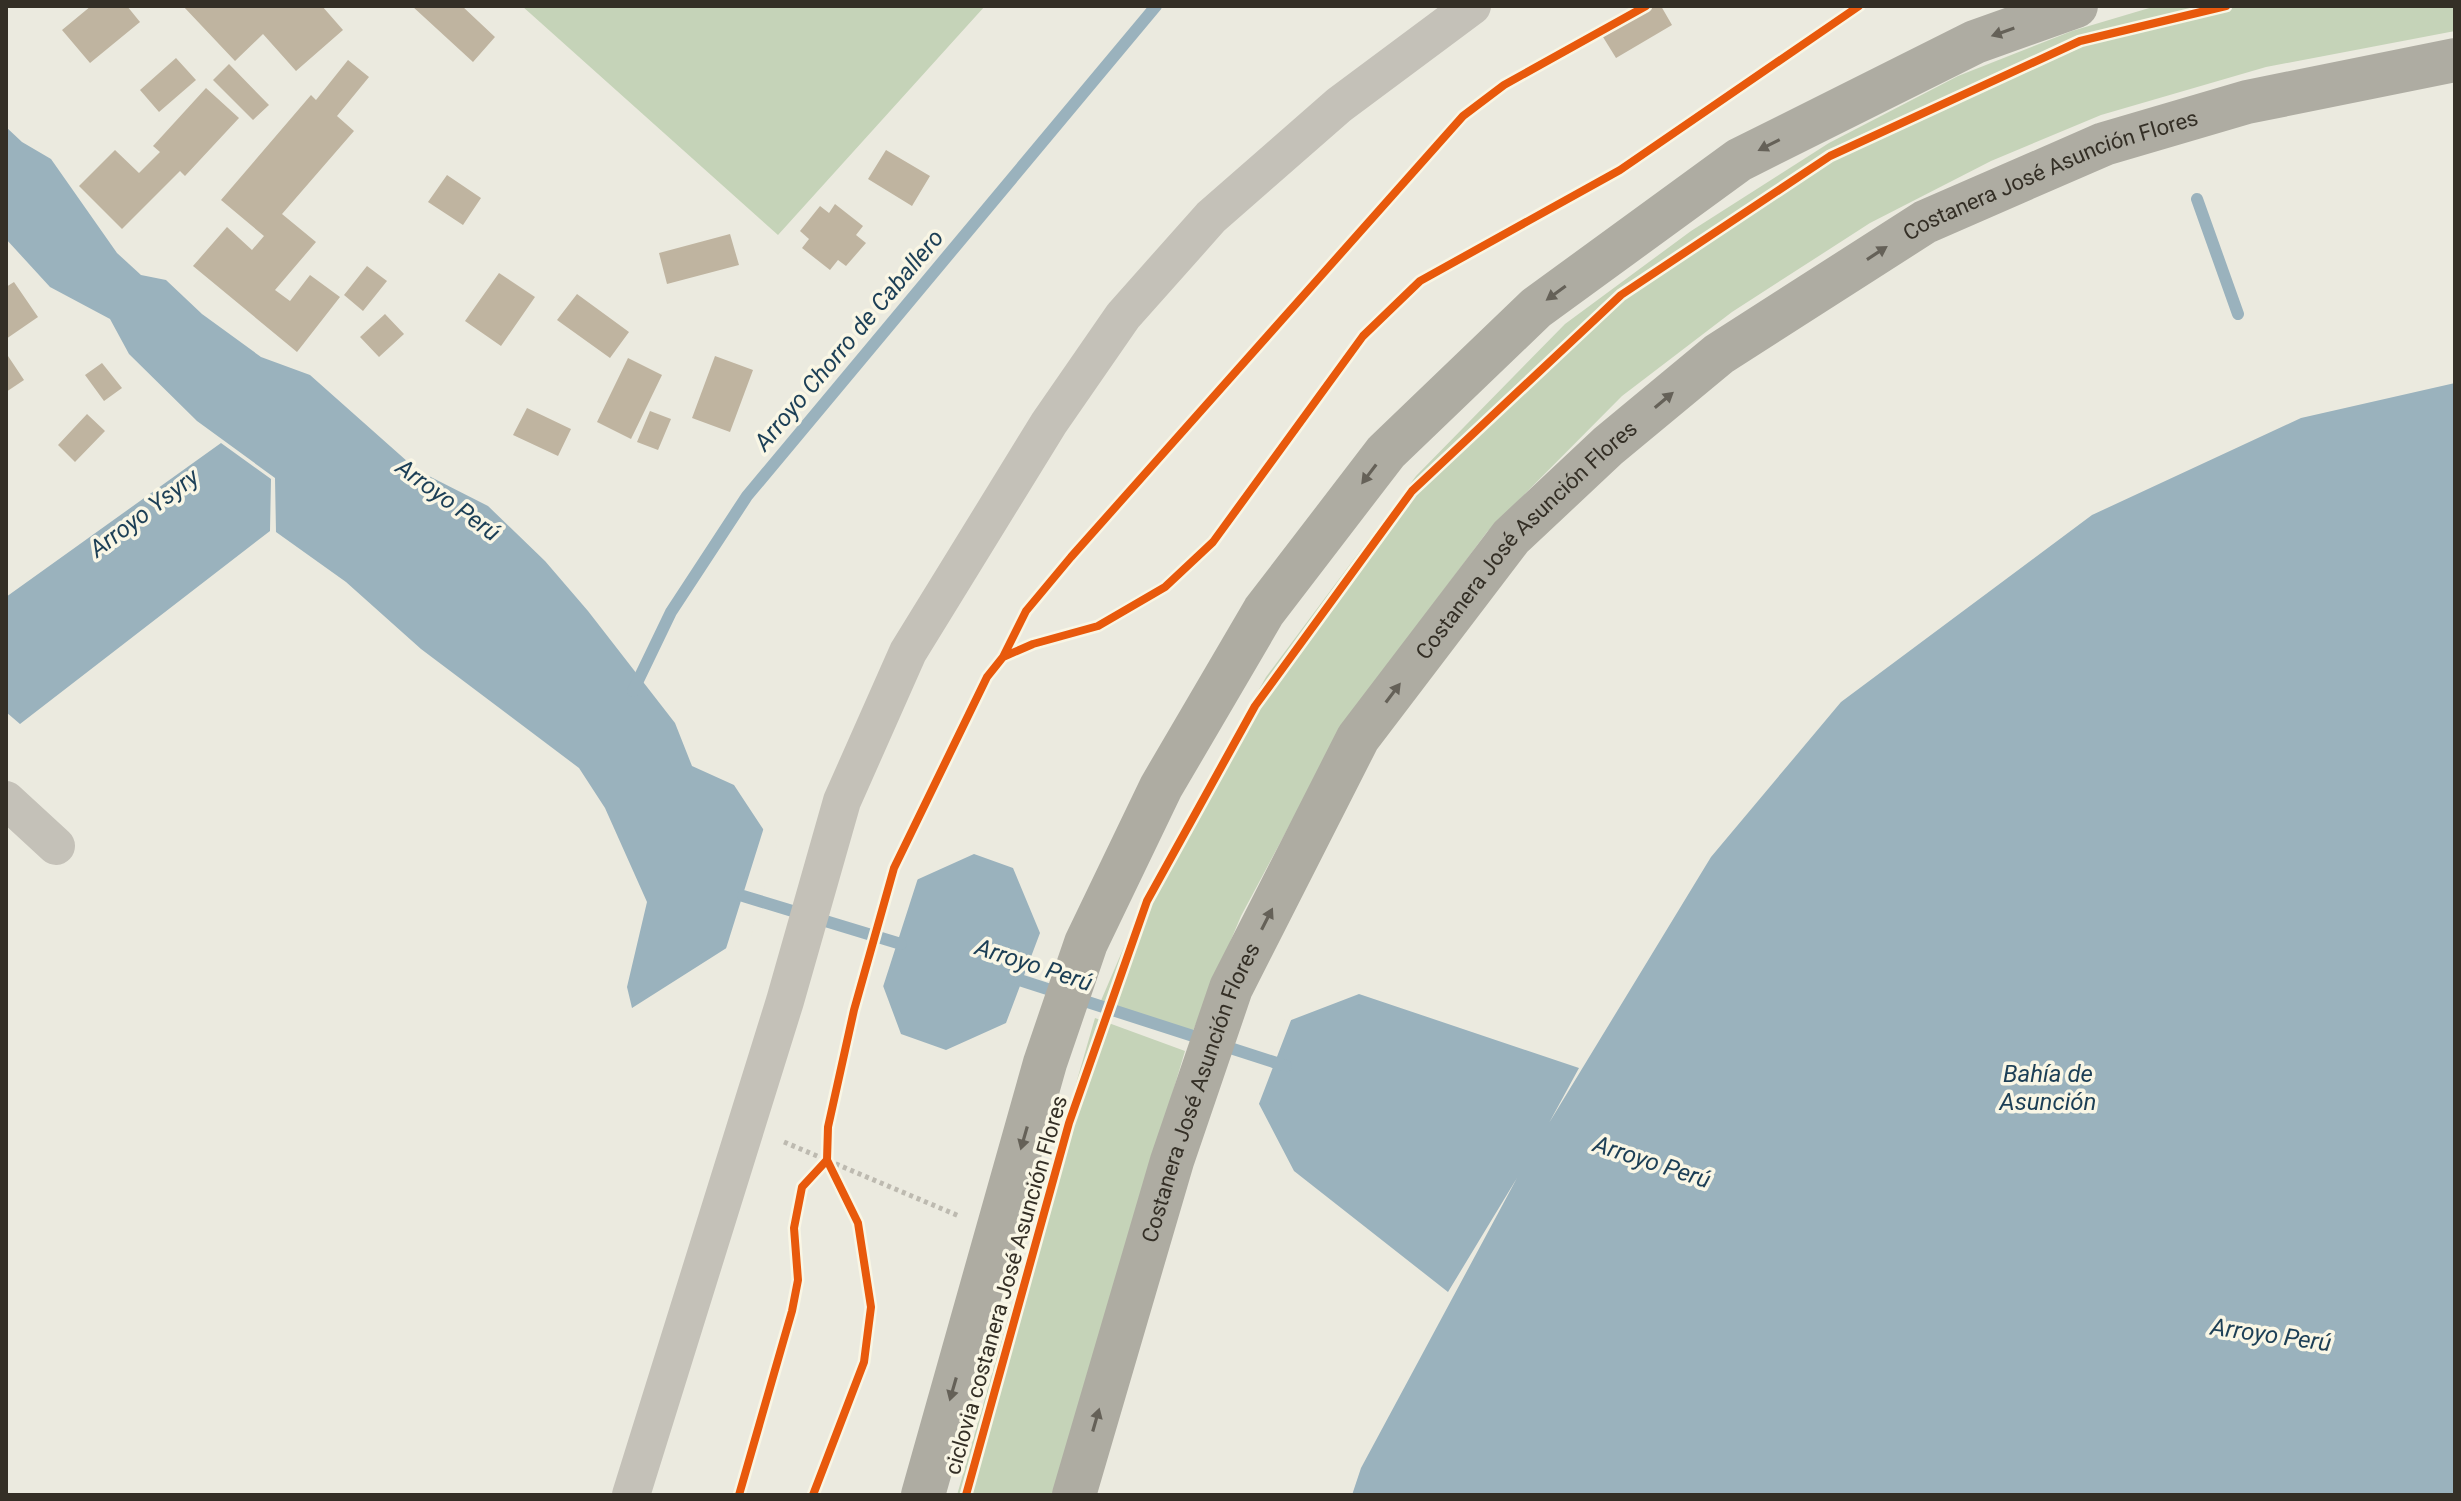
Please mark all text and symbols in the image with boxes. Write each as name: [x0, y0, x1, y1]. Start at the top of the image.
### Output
one-way arrow: [1990, 26, 2014, 39]
street label: Costanera José Asunción Flores: [1898, 105, 2201, 245]
one-way arrow: [1757, 138, 1780, 152]
water label: Arroyo Chorro de Caballero: [748, 224, 949, 457]
one-way arrow: [1866, 246, 1888, 261]
one-way arrow: [1545, 285, 1566, 300]
one-way arrow: [1653, 392, 1674, 409]
street label: Costanera José Asunción Flores: [1410, 415, 1642, 664]
water label: Arroyo Perú: [390, 452, 505, 547]
water label: Arroyo Ysyry: [83, 462, 205, 564]
one-way arrow: [1362, 463, 1378, 484]
one-way arrow: [1385, 682, 1401, 703]
one-way arrow: [1260, 907, 1273, 930]
water label: Arroyo Perú: [971, 933, 1096, 997]
street label: Costanera José Asunción Flores: [1136, 938, 1264, 1245]
water label: Bahía de Asunción: [1999, 1060, 2096, 1116]
street label: ciclovia costanera José Asunción Flores: [940, 1093, 1072, 1477]
one-way arrow: [1017, 1127, 1030, 1151]
water label: Arroyo Perú: [1589, 1130, 1714, 1194]
water label: Arroyo Perú: [2208, 1313, 2333, 1357]
one-way arrow: [946, 1377, 959, 1401]
one-way arrow: [1090, 1408, 1103, 1432]

